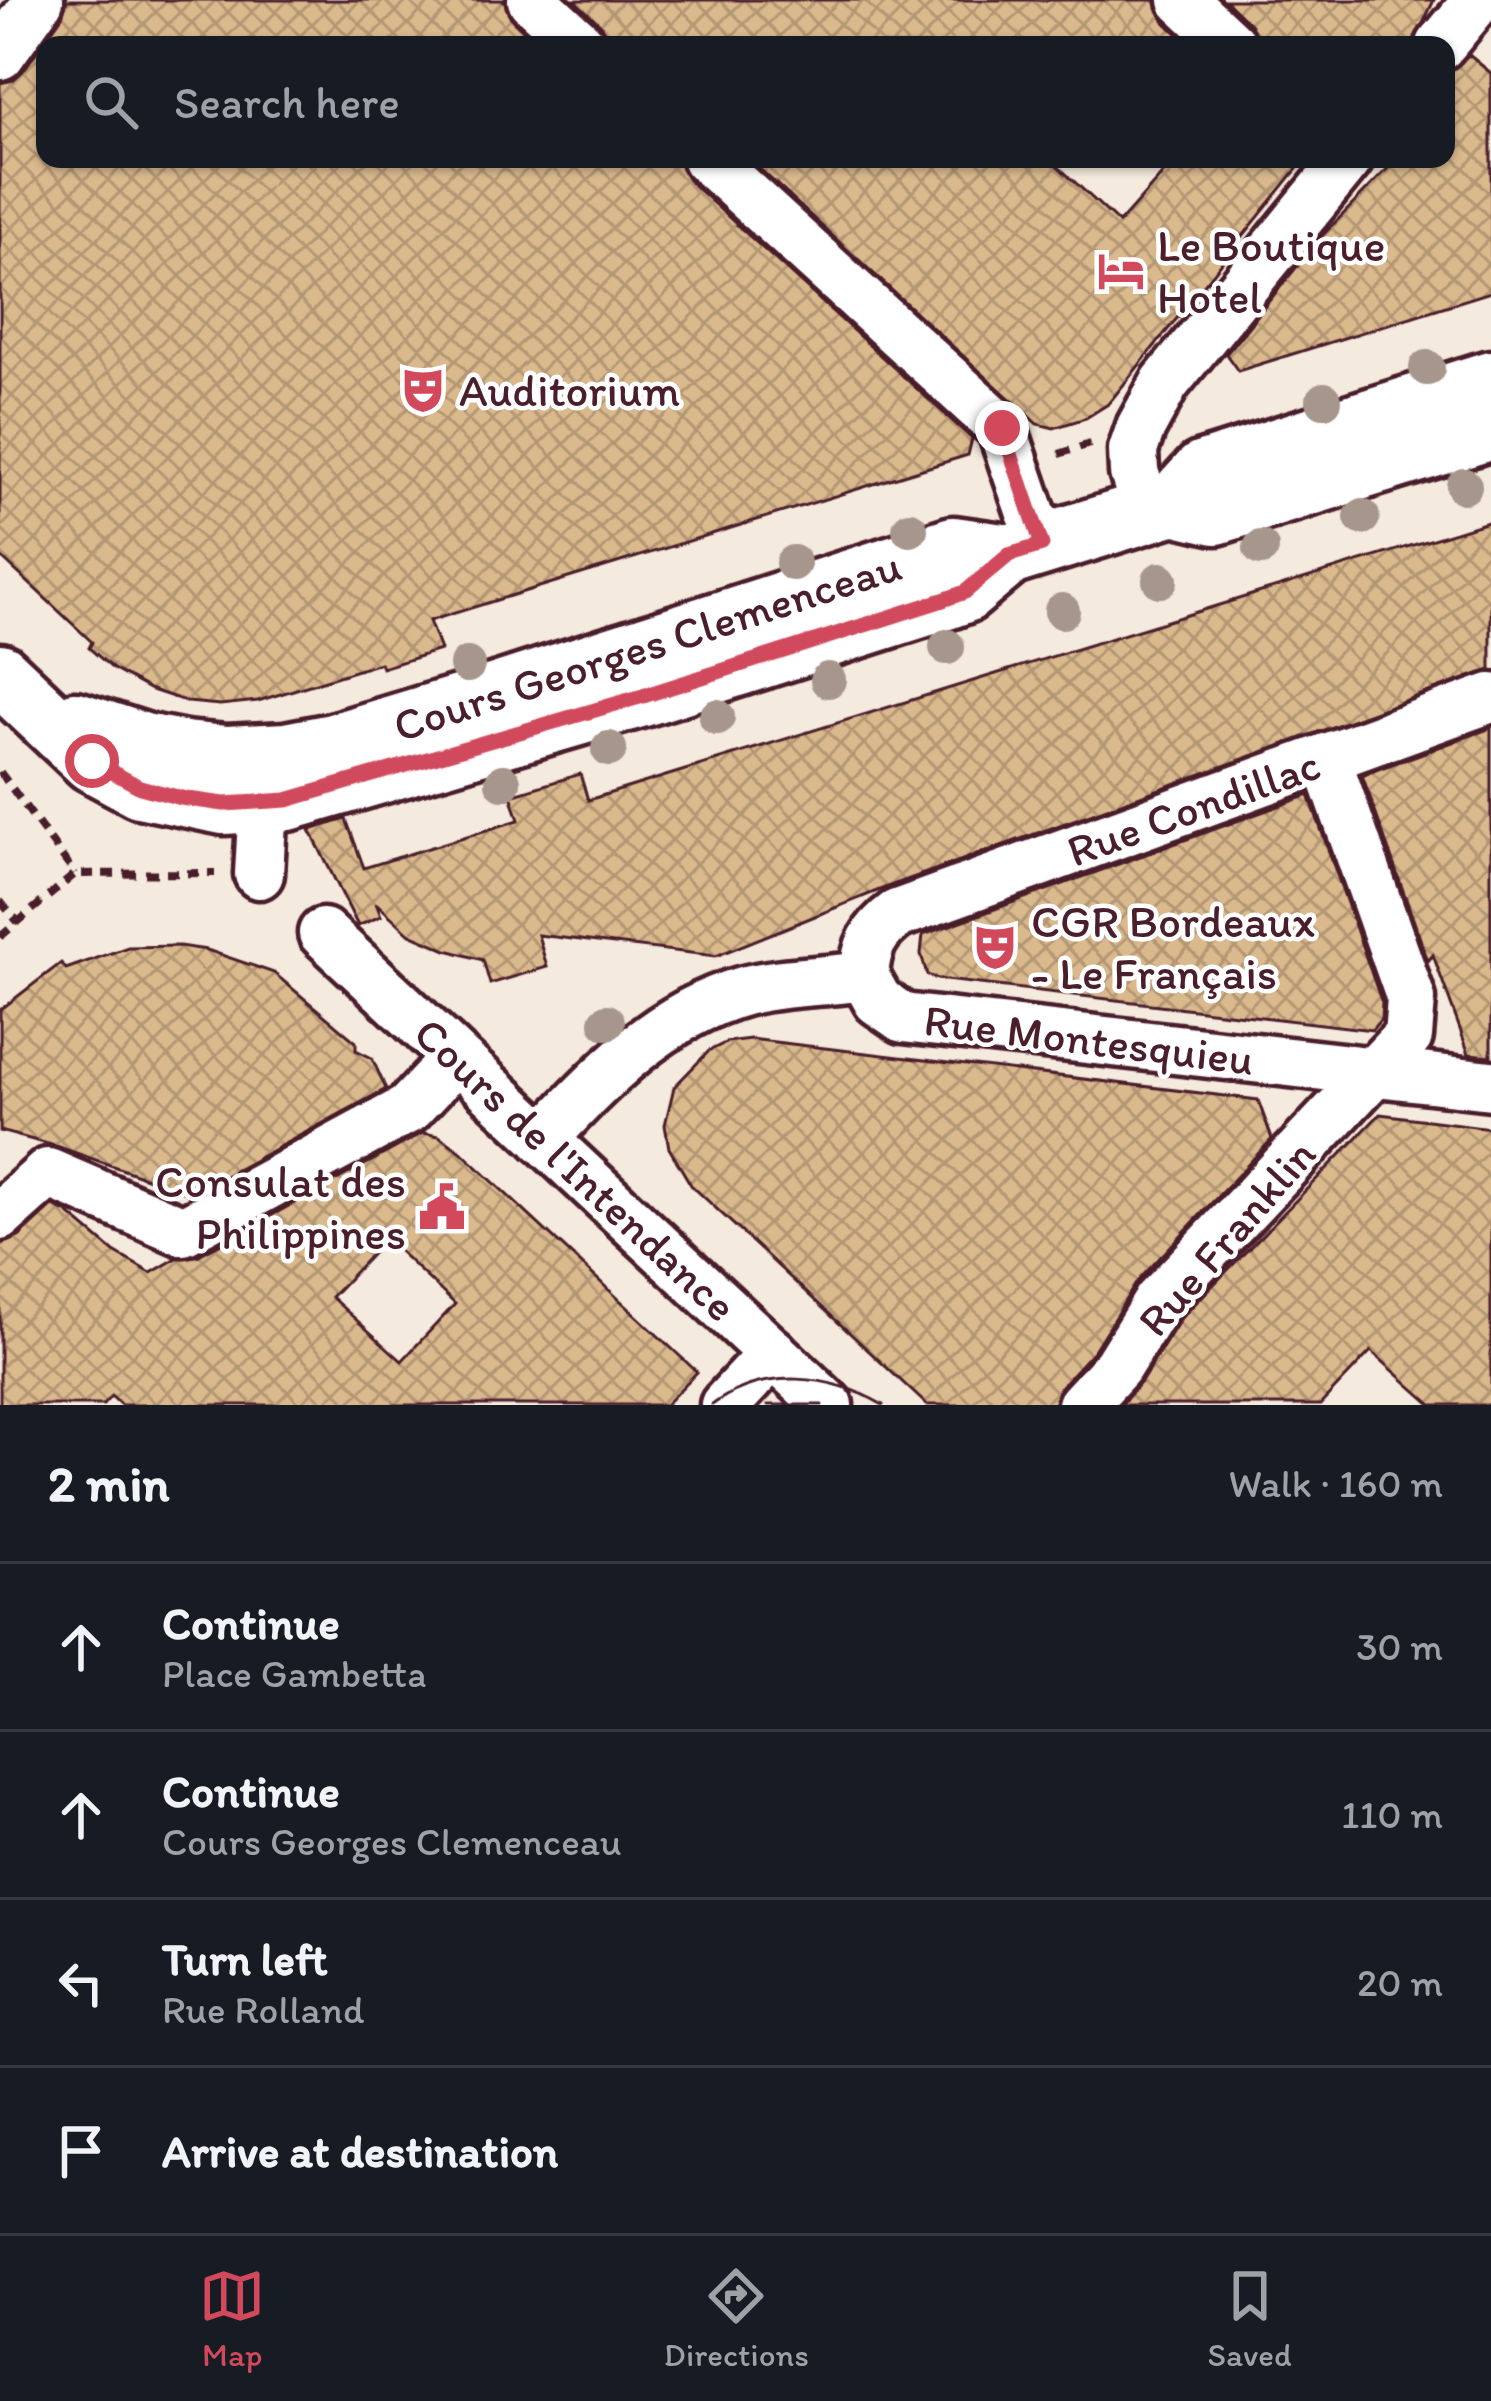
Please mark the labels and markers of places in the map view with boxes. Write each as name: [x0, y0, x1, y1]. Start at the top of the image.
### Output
place label: Le Boutique Hotel: [1157, 218, 1385, 324]
hotel icon: Le Boutique Hotel: [1096, 246, 1146, 296]
place label: Auditorium: [459, 363, 680, 417]
theatre icon: Auditorium: [398, 365, 448, 415]
place label: CGR Bordeaux - Le Français: [1031, 894, 1315, 1000]
theatre icon: CGR Bordeaux - Le Français: [970, 922, 1020, 972]
place label: Consulat des Philippines: [155, 1154, 406, 1260]
public building icon: Consulat des Philippines: [417, 1182, 467, 1232]

